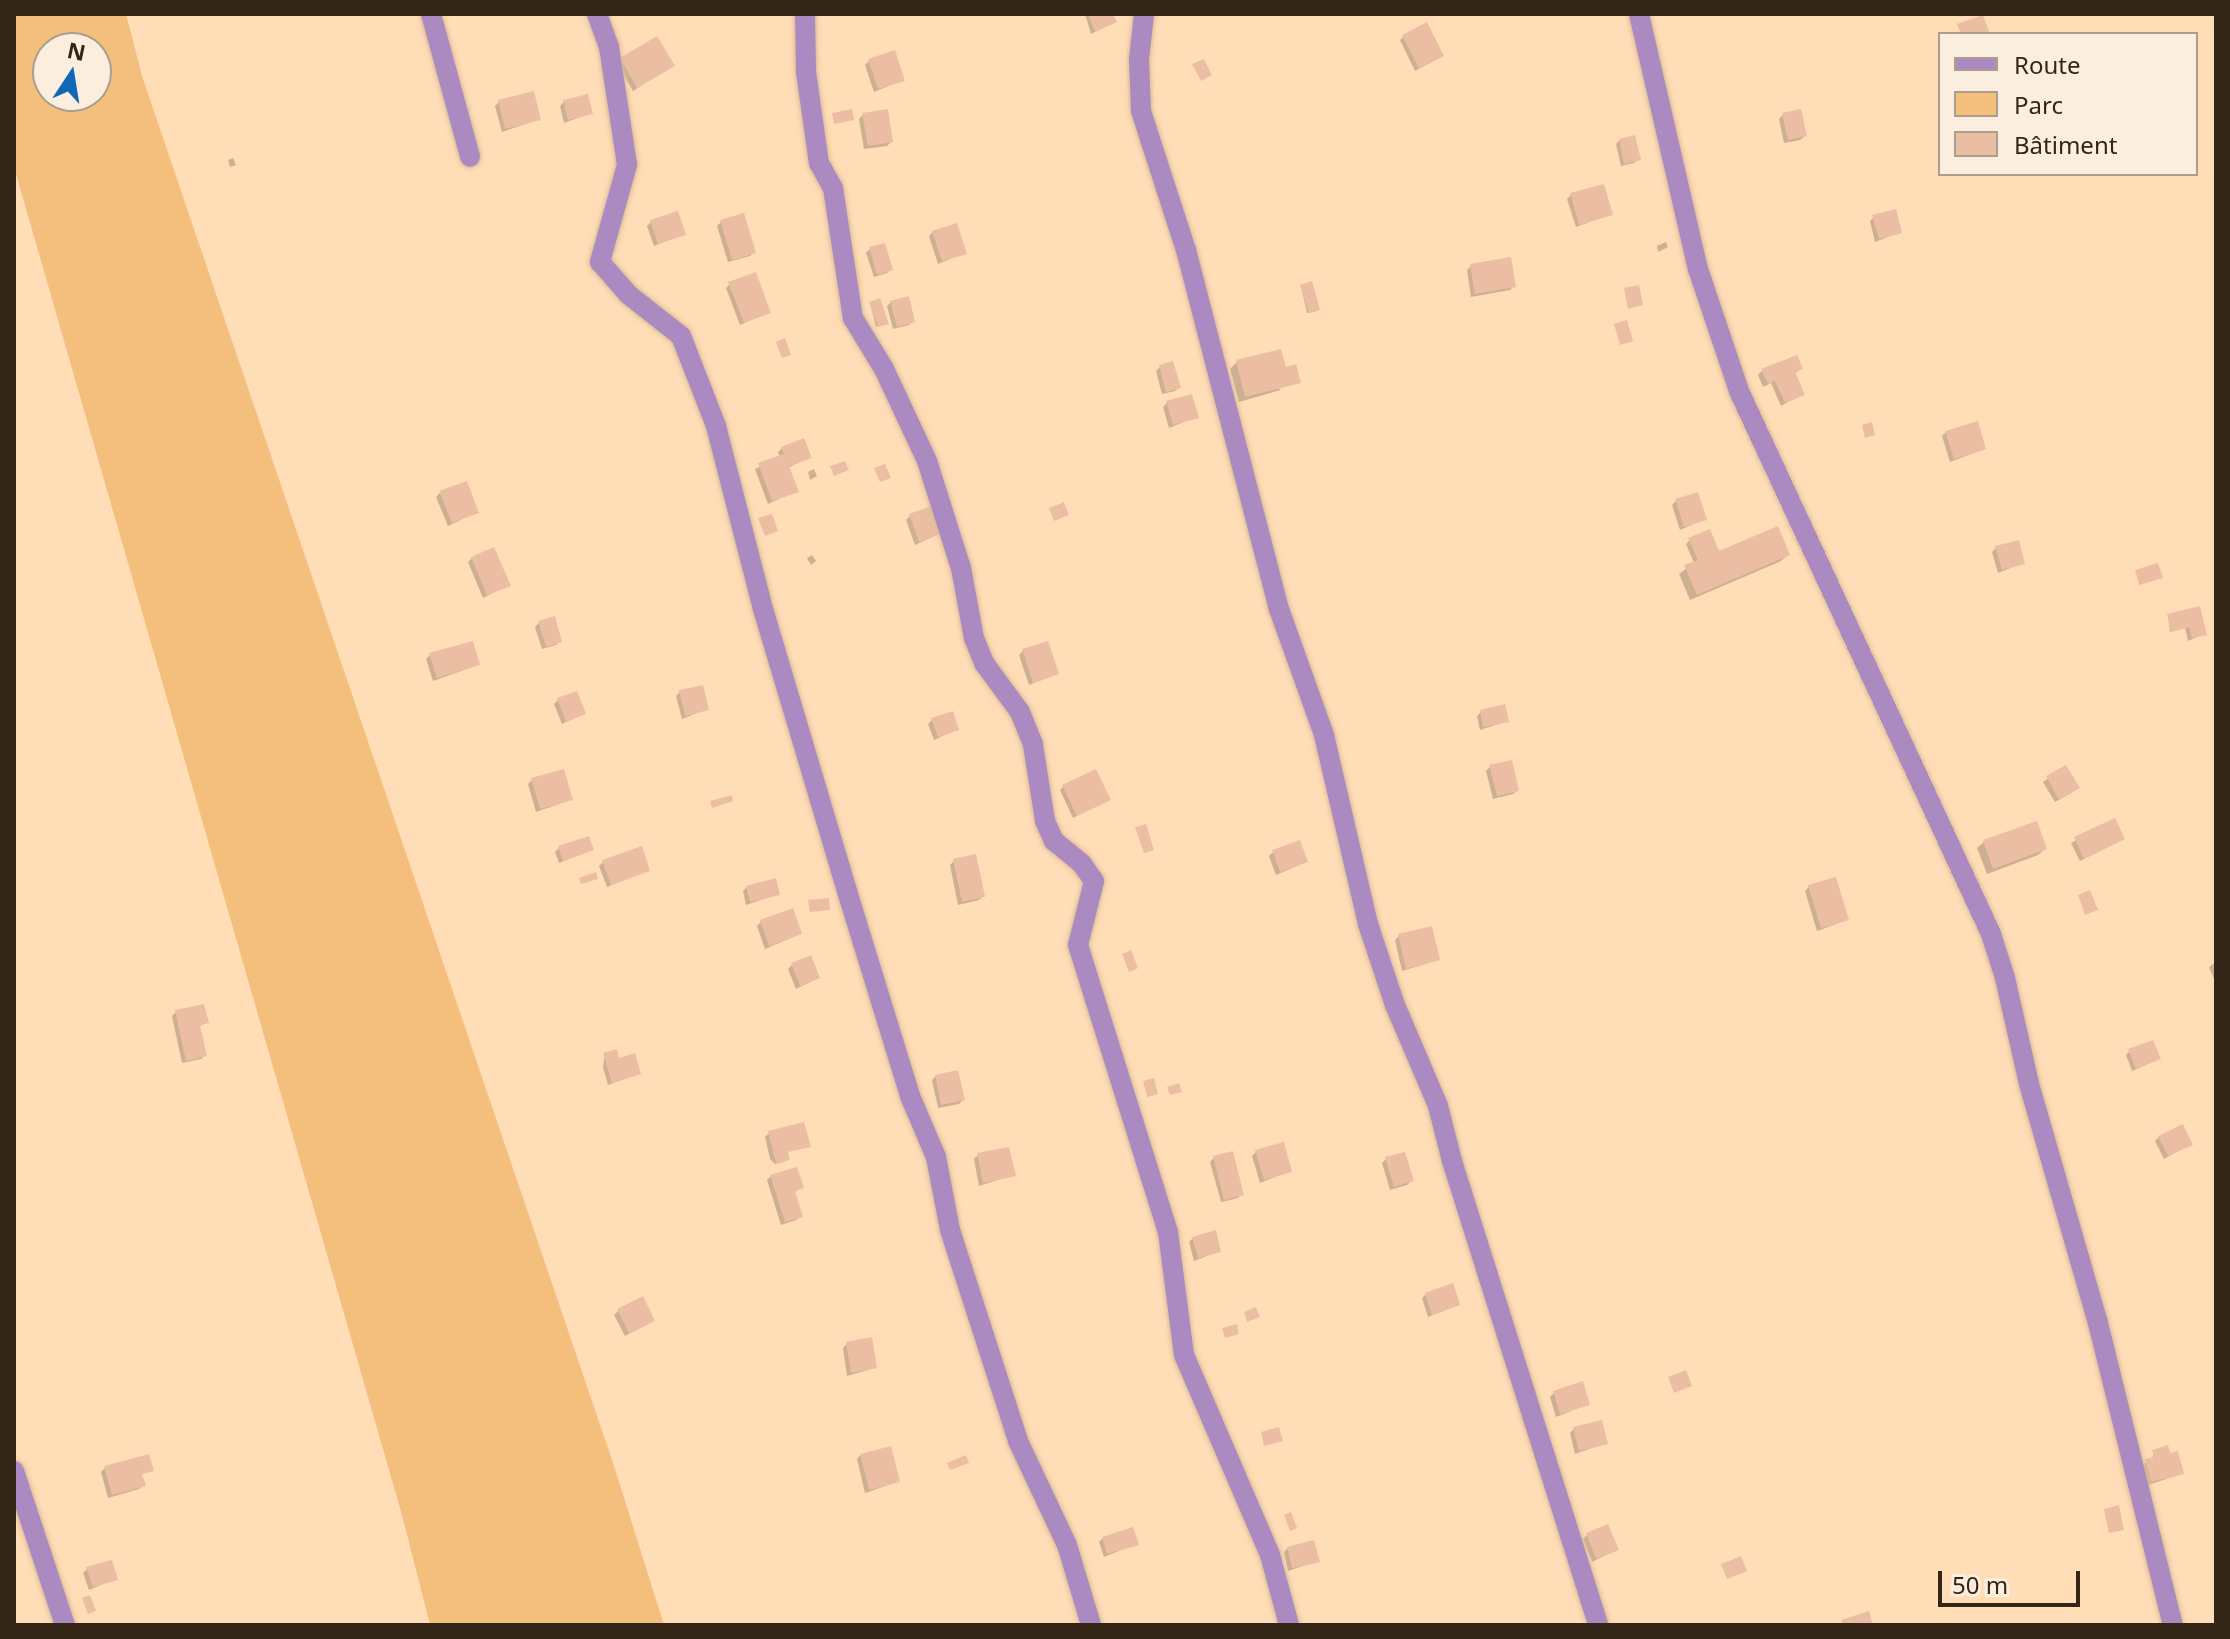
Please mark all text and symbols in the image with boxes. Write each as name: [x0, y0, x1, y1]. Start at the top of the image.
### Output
north arrow: [32, 32, 112, 112]
legend: [1938, 32, 2198, 176]
text: N: [65, 34, 88, 67]
text: Route: [2014, 48, 2080, 81]
text: Parc: [2014, 88, 2063, 121]
text: Bâtiment: [2014, 128, 2117, 161]
scale bar: [1942, 1555, 2084, 1605]
text: 50 m: [1952, 1568, 2008, 1601]

